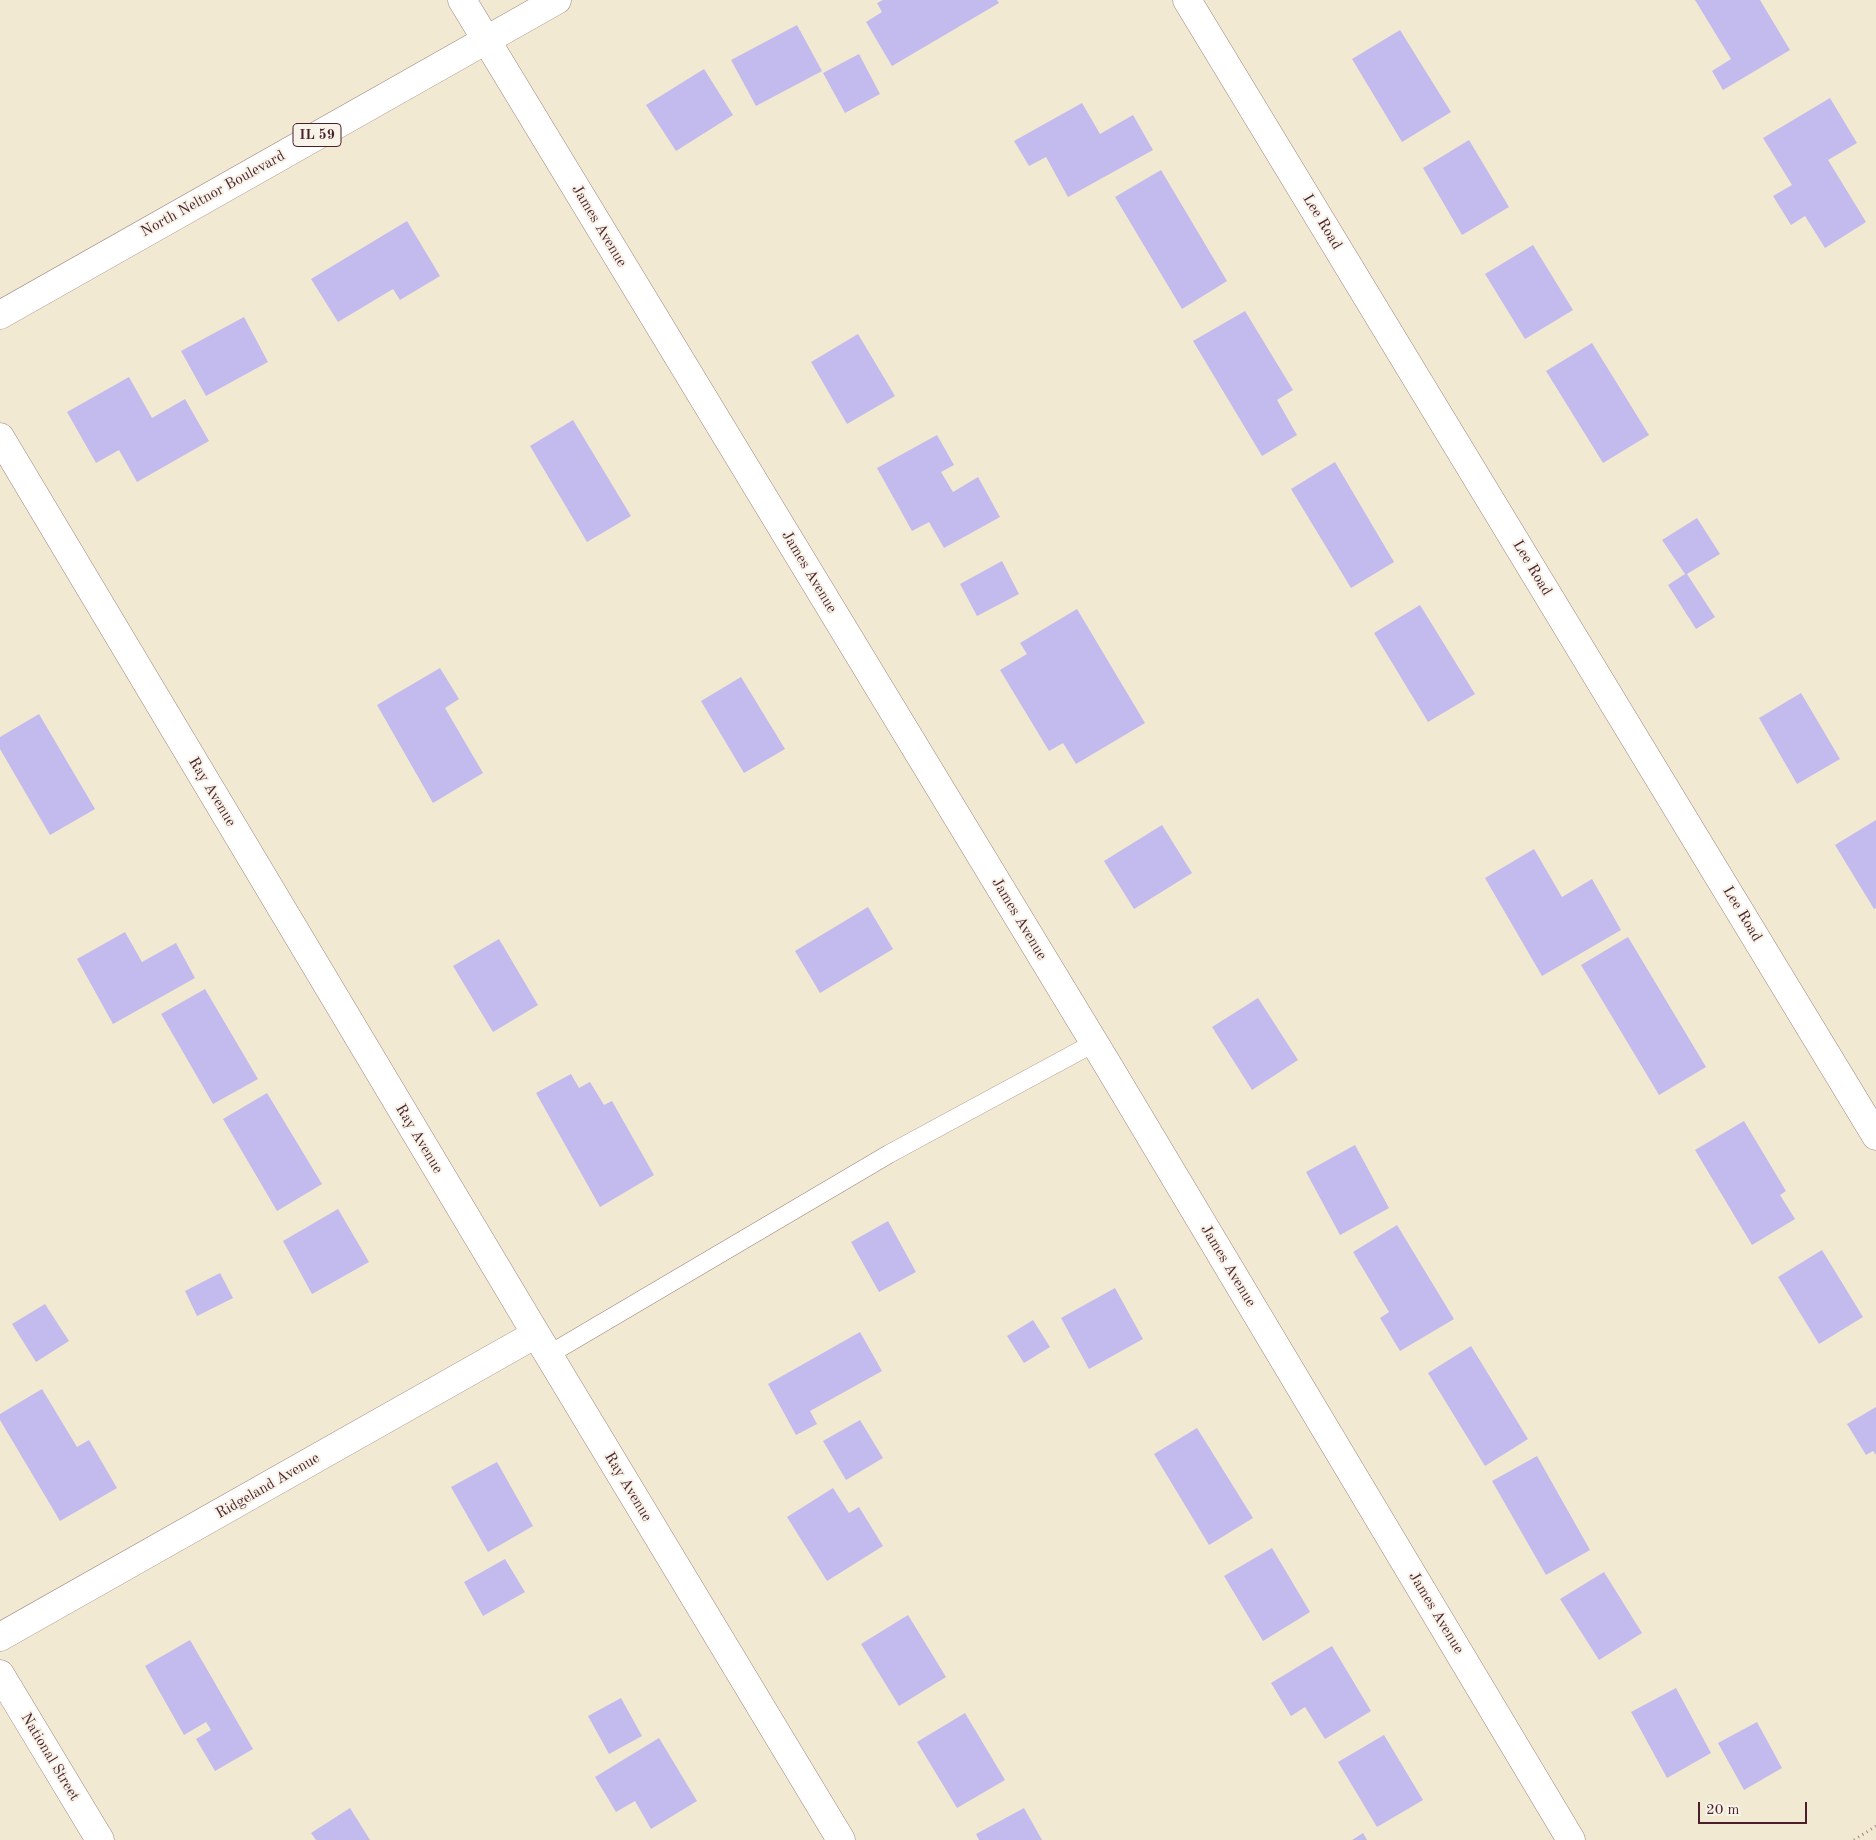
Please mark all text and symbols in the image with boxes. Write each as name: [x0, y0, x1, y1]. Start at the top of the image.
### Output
road number: IL 59: [293, 124, 341, 146]
street label: North Neltnor Boulevard: [138, 147, 288, 241]
street label: James Avenue: [567, 182, 631, 270]
street label: Lee Road: [1298, 191, 1346, 253]
street label: James Avenue: [777, 528, 841, 616]
street label: Lee Road: [1508, 537, 1556, 599]
street label: Ray Avenue: [184, 754, 240, 830]
street label: James Avenue: [987, 875, 1051, 963]
street label: Lee Road: [1718, 883, 1766, 945]
street label: Ray Avenue: [391, 1101, 447, 1177]
street label: James Avenue: [1196, 1222, 1260, 1310]
street label: Ridgeland Avenue: [213, 1449, 323, 1523]
street label: Ray Avenue: [600, 1449, 656, 1525]
street label: James Avenue: [1404, 1569, 1468, 1657]
street label: National Street: [17, 1710, 83, 1804]
scale bar: [1701, 1792, 1810, 1824]
text: 20 m: [1706, 1803, 1740, 1818]

